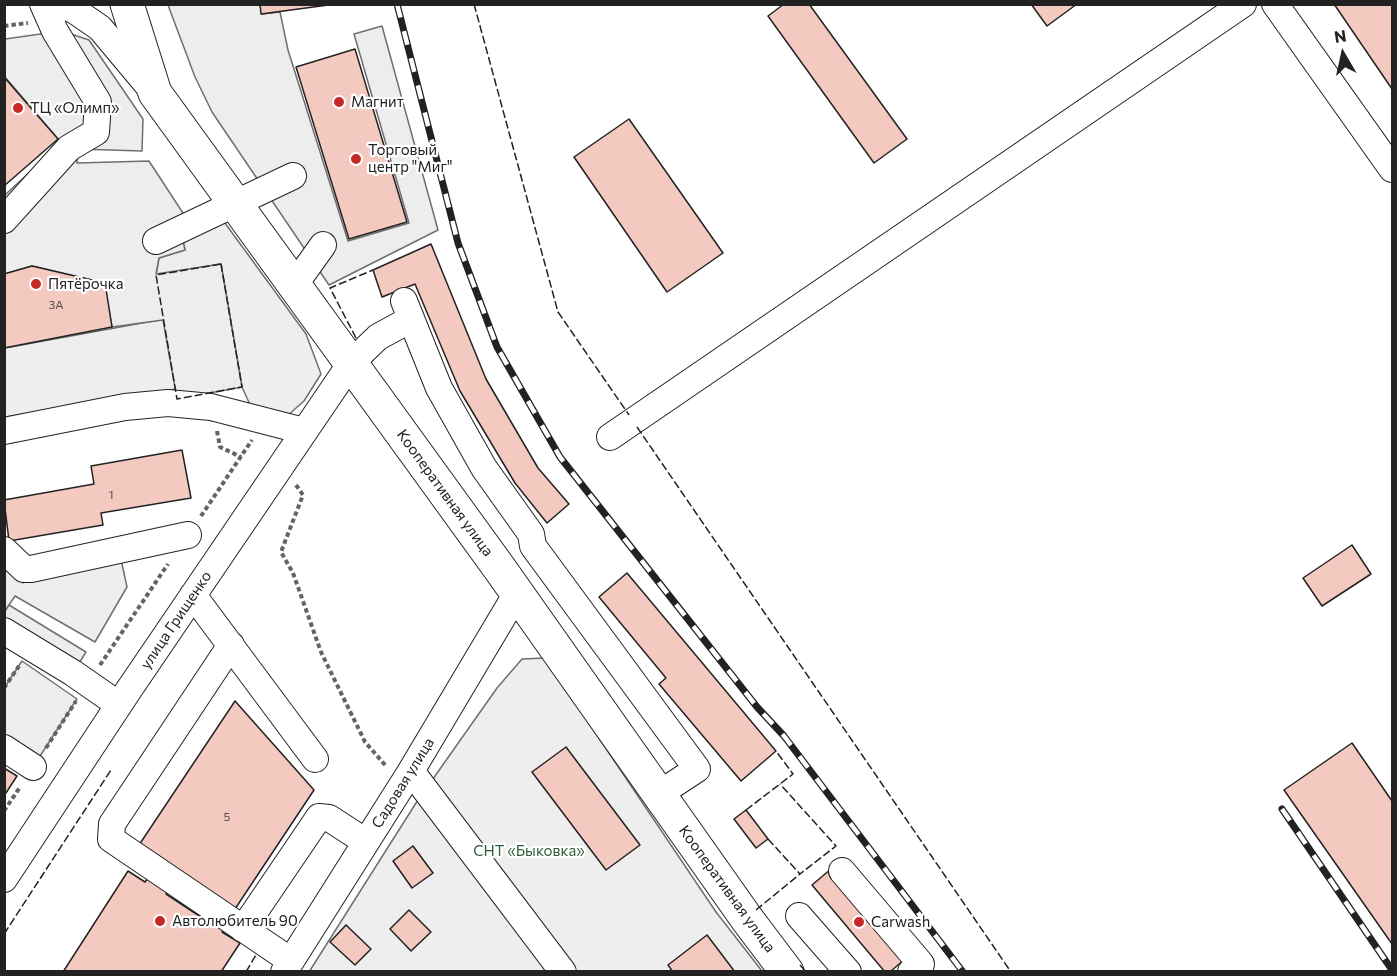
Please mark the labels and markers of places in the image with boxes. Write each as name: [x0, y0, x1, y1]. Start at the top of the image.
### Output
place label: Магнит: [351, 93, 404, 111]
marker: Магнит: [332, 95, 346, 109]
place label: ТЦ «Олимп»: [30, 99, 120, 117]
marker: ТЦ «Олимп»: [11, 101, 25, 115]
place label: Торговый центр "Миг": [368, 141, 453, 176]
marker: Торговый центр "Миг": [349, 152, 363, 166]
place label: Пятёрочка: [48, 275, 123, 293]
marker: Пятёрочка: [29, 277, 43, 291]
place label: Автолюбитель 90: [172, 912, 298, 930]
place label: Carwash: [871, 913, 930, 931]
marker: Автолюбитель 90: [153, 914, 167, 928]
marker: Carwash: [852, 915, 866, 929]

